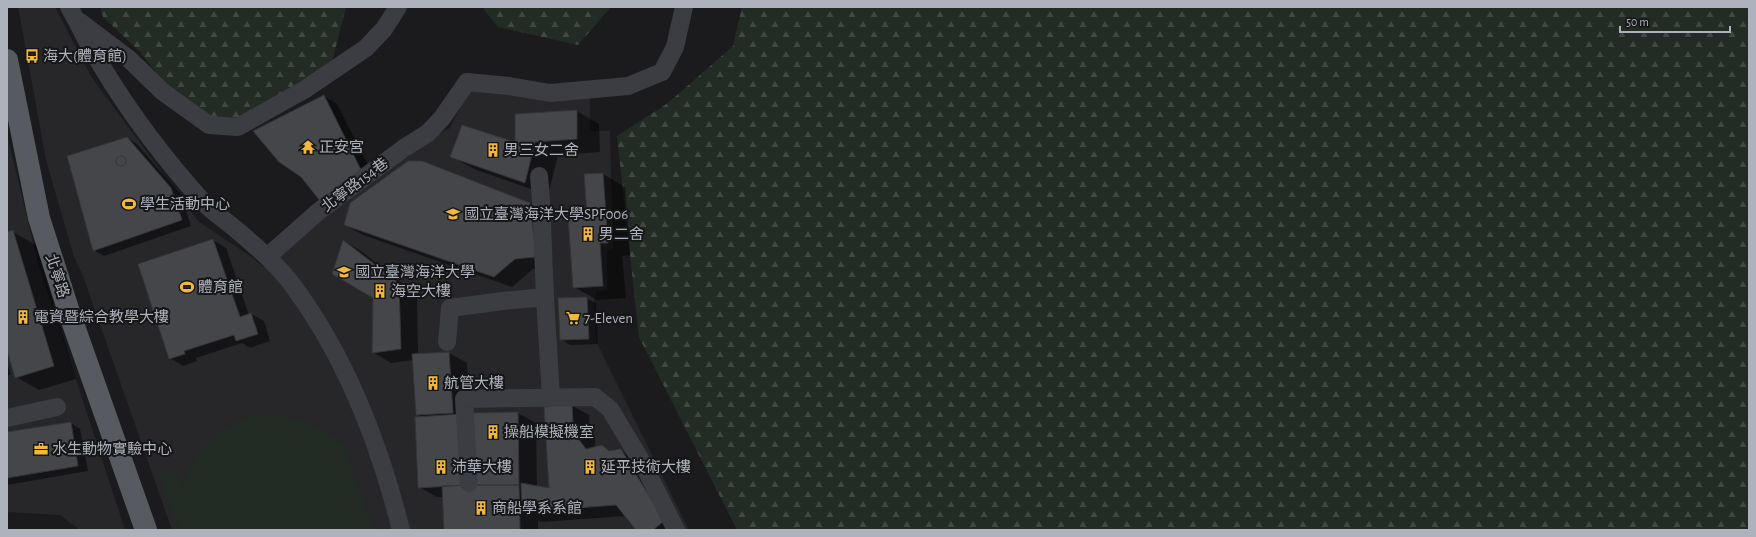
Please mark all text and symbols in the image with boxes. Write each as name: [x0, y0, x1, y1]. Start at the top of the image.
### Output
scale bar: [1620, 8, 1730, 34]
text: 50 m: [1626, 16, 1649, 28]
bus stop icon: 海大(體育館): [24, 48, 40, 64]
place label: 海大(體育館): [43, 48, 127, 64]
temple icon: 正安宮: [300, 139, 316, 155]
place label: 正安宮: [319, 139, 364, 155]
building icon: 男三女二舍: [485, 142, 501, 158]
place label: 男三女二舍: [504, 142, 579, 158]
street label: 北寧路154巷: [318, 154, 391, 215]
sports icon: 學生活動中心: [121, 196, 137, 212]
place label: 學生活動中心: [140, 196, 230, 212]
school or university icon: 國立臺灣海洋大學SPF006: [445, 206, 461, 222]
place label: 國立臺灣海洋大學SPF006: [464, 206, 628, 222]
building icon: 男二舍: [580, 226, 596, 242]
place label: 男二舍: [599, 226, 644, 242]
street label: 北寧路: [43, 252, 73, 300]
school or university icon: 國立臺灣海洋大學: [336, 264, 352, 280]
place label: 國立臺灣海洋大學: [355, 264, 475, 280]
sports icon: 體育館: [179, 279, 195, 295]
place label: 體育館: [198, 279, 243, 295]
building icon: 海空大樓: [372, 283, 388, 299]
place label: 海空大樓: [391, 283, 451, 299]
building icon: 電資暨綜合教學大樓: [15, 309, 31, 325]
place label: 電資暨綜合教學大樓: [34, 309, 169, 325]
supermarket icon: 7-Eleven: [565, 310, 581, 326]
place label: 7-Eleven: [584, 311, 633, 326]
building icon: 航管大樓: [425, 375, 441, 391]
place label: 航管大樓: [444, 375, 504, 391]
place label: 操船模擬機室: [504, 423, 594, 440]
building icon: 操船模擬機室: [485, 424, 501, 440]
office icon: 水生動物實驗中心: [33, 441, 49, 457]
place label: 水生動物實驗中心: [52, 441, 172, 457]
building icon: 沛華大樓: [433, 459, 449, 475]
place label: 沛華大樓: [452, 459, 512, 475]
building icon: 延平技術大樓: [582, 459, 598, 475]
place label: 延平技術大樓: [601, 459, 691, 475]
building icon: 商船學系系館: [473, 500, 489, 516]
place label: 商船學系系館: [492, 500, 582, 516]

